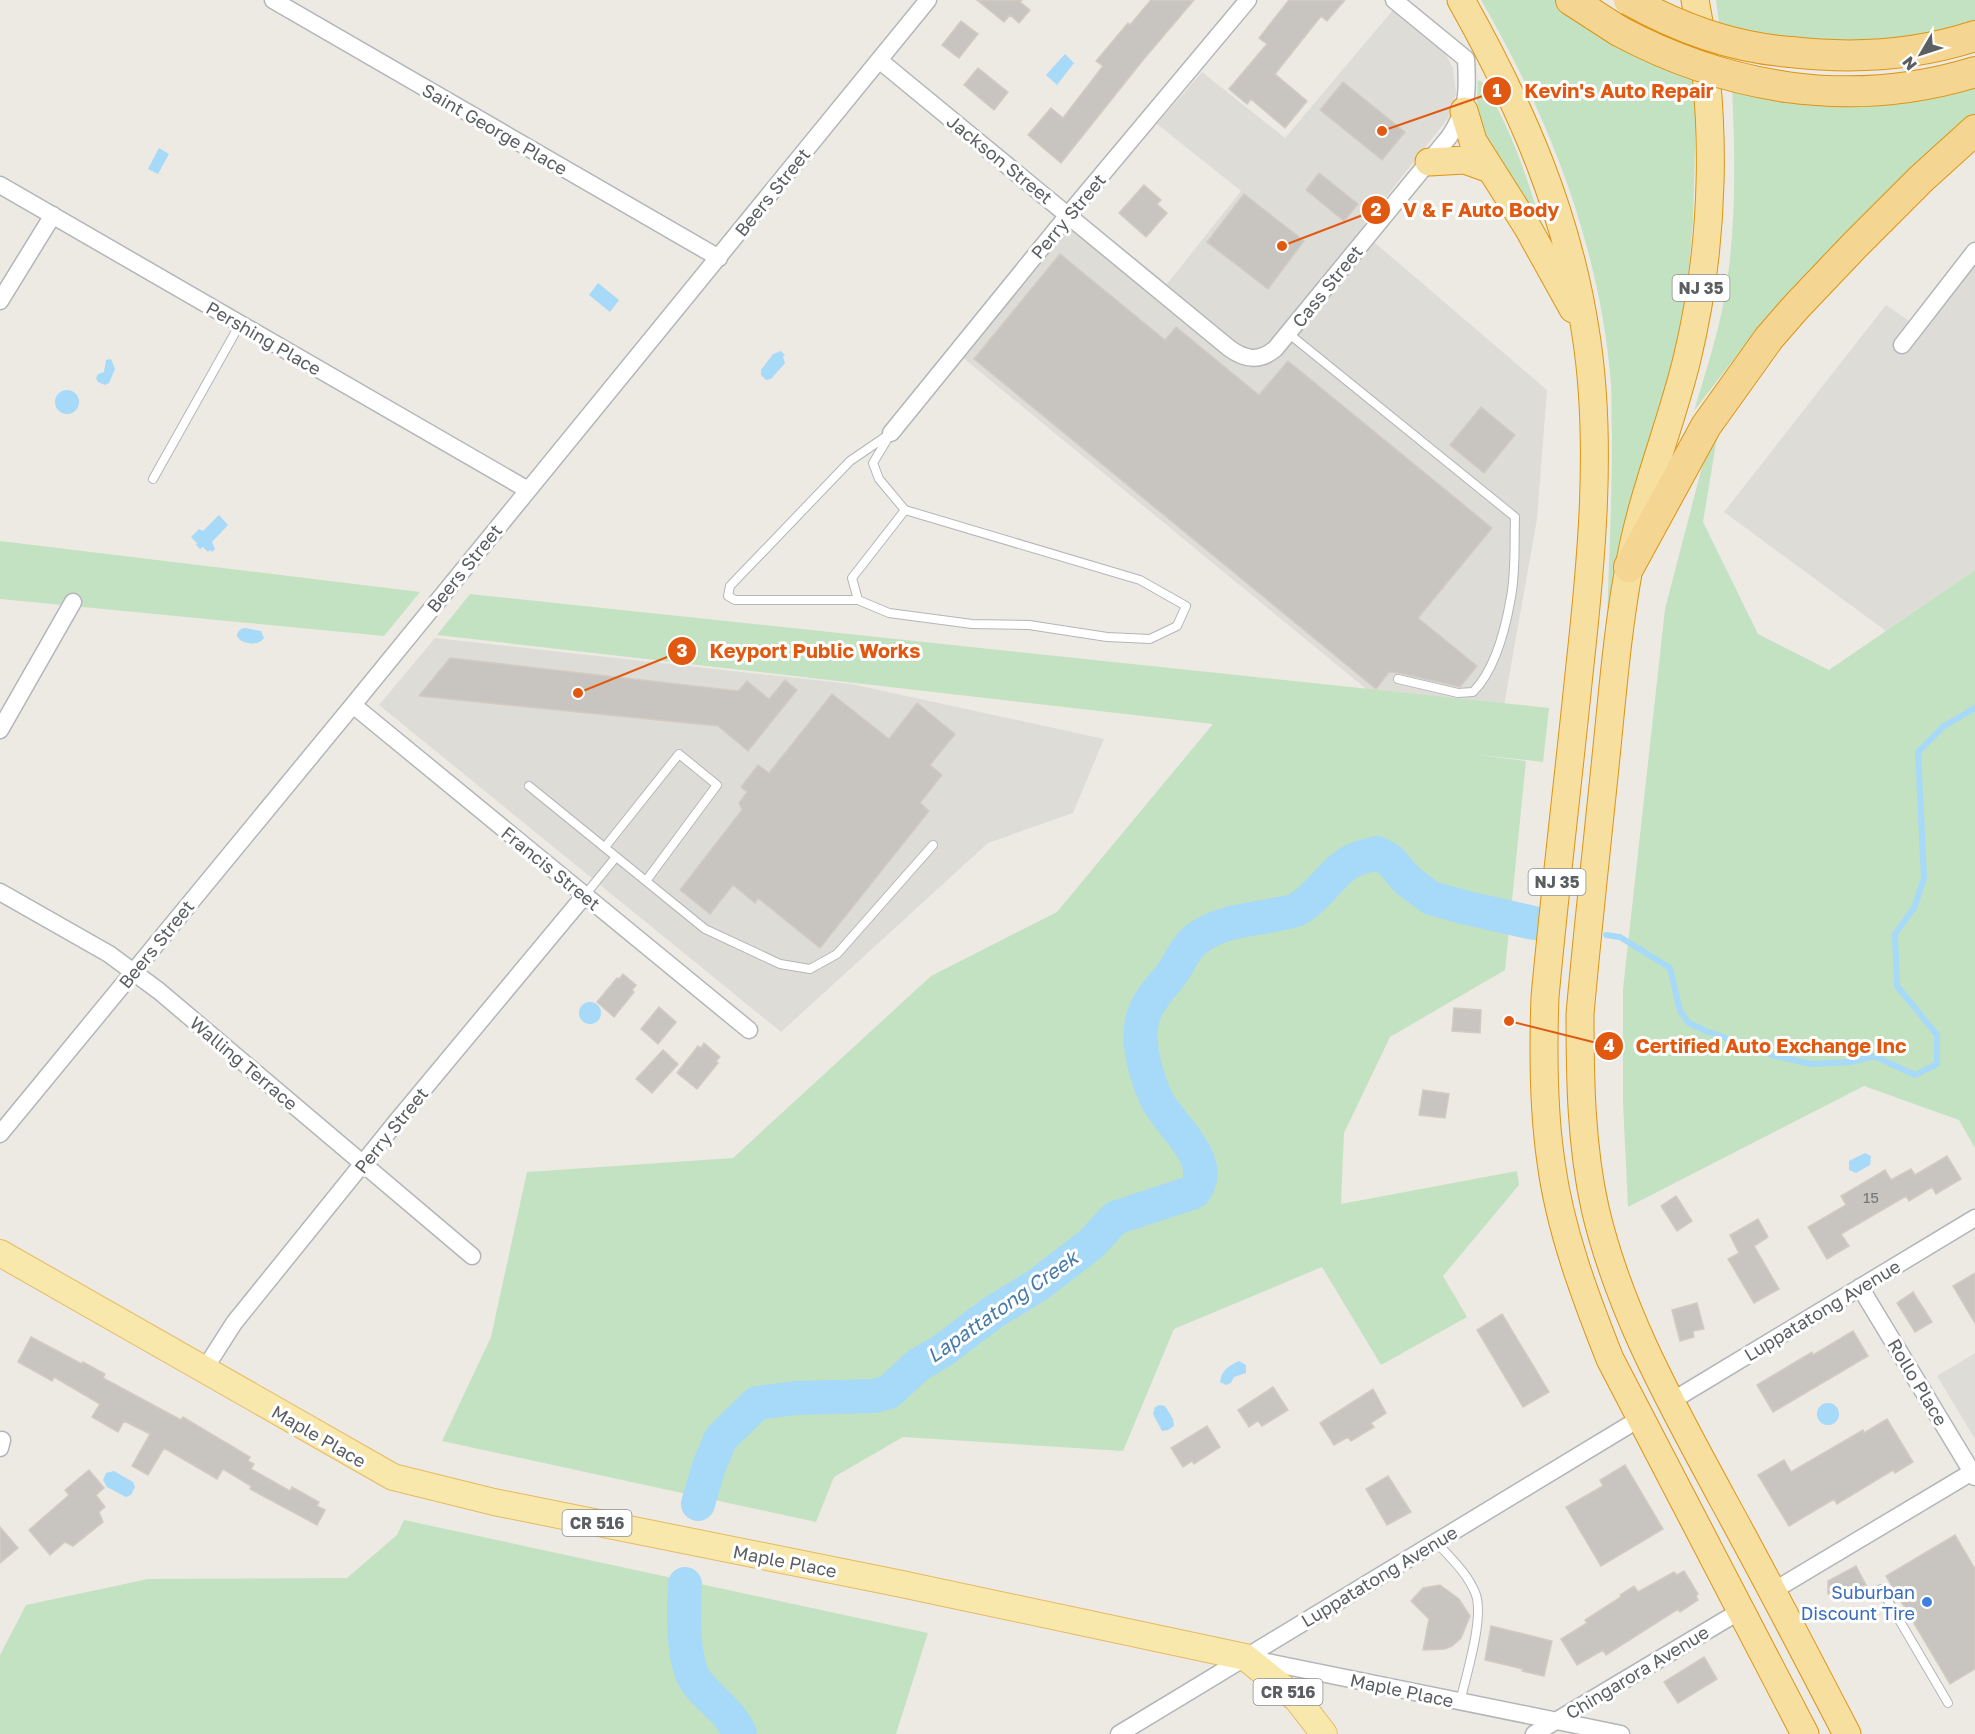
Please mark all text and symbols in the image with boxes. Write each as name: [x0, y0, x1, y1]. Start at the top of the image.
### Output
north arrow: [1891, 24, 1951, 84]
text: N: [1898, 52, 1921, 74]
callout: Kevin's Auto Repair: [1482, 72, 1726, 110]
text: Kevin's Auto Repair: [1524, 78, 1714, 102]
street label: Saint George Place: [419, 79, 571, 179]
text: 1: [1492, 79, 1502, 101]
street label: Jackson Street: [943, 110, 1057, 208]
street label: Beers Street: [730, 143, 814, 241]
street label: Perry Street: [1026, 169, 1110, 263]
callout: V & F Auto Body: [1361, 191, 1571, 229]
text: V & F Auto Body: [1403, 197, 1559, 221]
text: 2: [1371, 198, 1382, 220]
street label: Cass Street: [1287, 240, 1367, 332]
road number: NJ 35: [1672, 275, 1730, 301]
street label: Pershing Place: [203, 296, 325, 380]
street label: Beers Street: [422, 519, 506, 617]
callout: Keyport Public Works: [667, 632, 932, 670]
text: Keyport Public Works: [710, 638, 920, 662]
text: 3: [677, 639, 688, 661]
street label: Francis Street: [497, 821, 605, 915]
road number: NJ 35: [1528, 869, 1586, 895]
street label: Beers Street: [114, 895, 198, 993]
street label: Walling Terrace: [186, 1012, 302, 1114]
callout: Certified Auto Exchange Inc: [1594, 1027, 1919, 1065]
text: Certified Auto Exchange Inc: [1636, 1033, 1906, 1057]
text: 4: [1603, 1034, 1615, 1056]
street label: Perry Street: [350, 1082, 432, 1178]
house number: 15: [1863, 1188, 1879, 1206]
water label: Lapattatong Creek: [922, 1243, 1085, 1368]
street label: Luppatatong Avenue: [1740, 1255, 1904, 1365]
street label: Rollo Place: [1883, 1335, 1953, 1429]
street label: Maple Place: [268, 1400, 370, 1472]
road number: CR 516: [562, 1510, 632, 1536]
street label: Luppatatong Avenue: [1297, 1521, 1461, 1631]
street label: Maple Place: [731, 1540, 839, 1582]
place label: Suburban Discount Tire: [1801, 1581, 1915, 1624]
marker: Suburban Discount Tire: [1920, 1595, 1934, 1609]
street label: Chingarora Avenue: [1561, 1621, 1713, 1723]
street label: Maple Place: [1348, 1668, 1456, 1712]
road number: CR 516: [1254, 1679, 1322, 1705]

